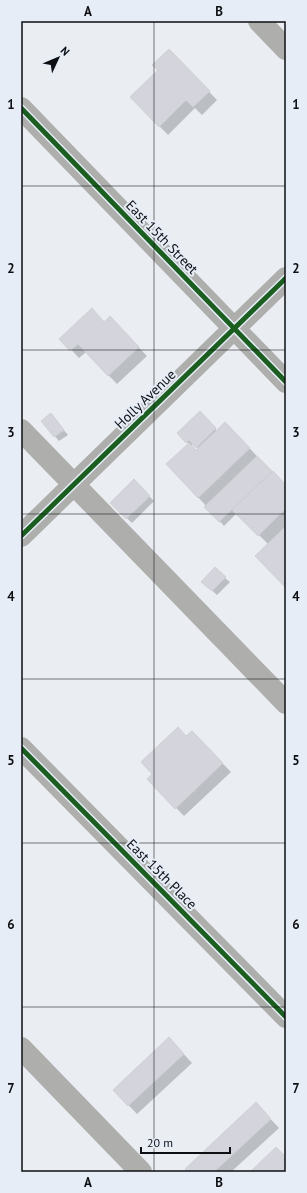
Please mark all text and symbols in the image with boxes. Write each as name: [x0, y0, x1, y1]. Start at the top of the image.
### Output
text: A: [84, 3, 92, 20]
text: B: [215, 3, 223, 20]
north arrow: [38, 38, 78, 78]
text: N: [58, 44, 73, 59]
text: 1: [7, 96, 15, 113]
text: 1: [292, 96, 300, 113]
street label: East 15th Street: [122, 196, 202, 278]
text: 2: [7, 260, 15, 277]
text: 2: [292, 260, 300, 277]
street label: Holly Avenue: [111, 365, 179, 433]
text: 3: [7, 424, 15, 441]
text: 3: [292, 424, 300, 441]
text: 4: [7, 588, 15, 605]
text: 4: [292, 588, 300, 605]
text: 5: [7, 752, 15, 769]
text: 5: [292, 752, 300, 769]
street label: East 15th Place: [123, 835, 201, 913]
text: 6: [7, 916, 15, 933]
text: 6: [292, 916, 300, 933]
text: 7: [7, 1080, 15, 1097]
text: 7: [292, 1080, 300, 1097]
scale bar: [141, 1129, 230, 1155]
text: 20 m: [147, 1135, 173, 1150]
text: A: [84, 1174, 92, 1191]
text: B: [215, 1174, 223, 1191]

